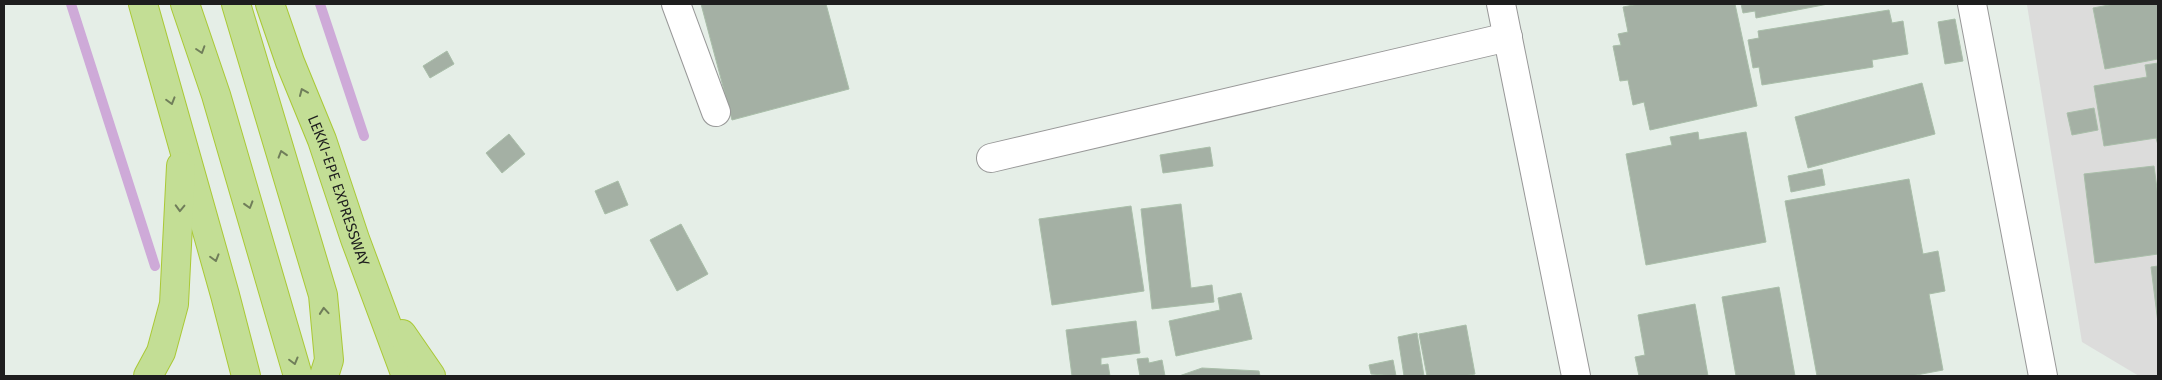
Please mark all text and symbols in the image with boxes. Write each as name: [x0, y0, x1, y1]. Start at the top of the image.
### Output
one-way arrow: [195, 45, 205, 53]
one-way arrow: [298, 88, 309, 97]
one-way arrow: [165, 97, 175, 105]
street label: LEKKI-EPE EXPRESSWAY: [304, 112, 374, 269]
one-way arrow: [278, 151, 288, 159]
one-way arrow: [243, 200, 253, 209]
one-way arrow: [174, 205, 185, 213]
one-way arrow: [209, 253, 220, 262]
one-way arrow: [319, 306, 330, 314]
one-way arrow: [289, 356, 299, 365]

